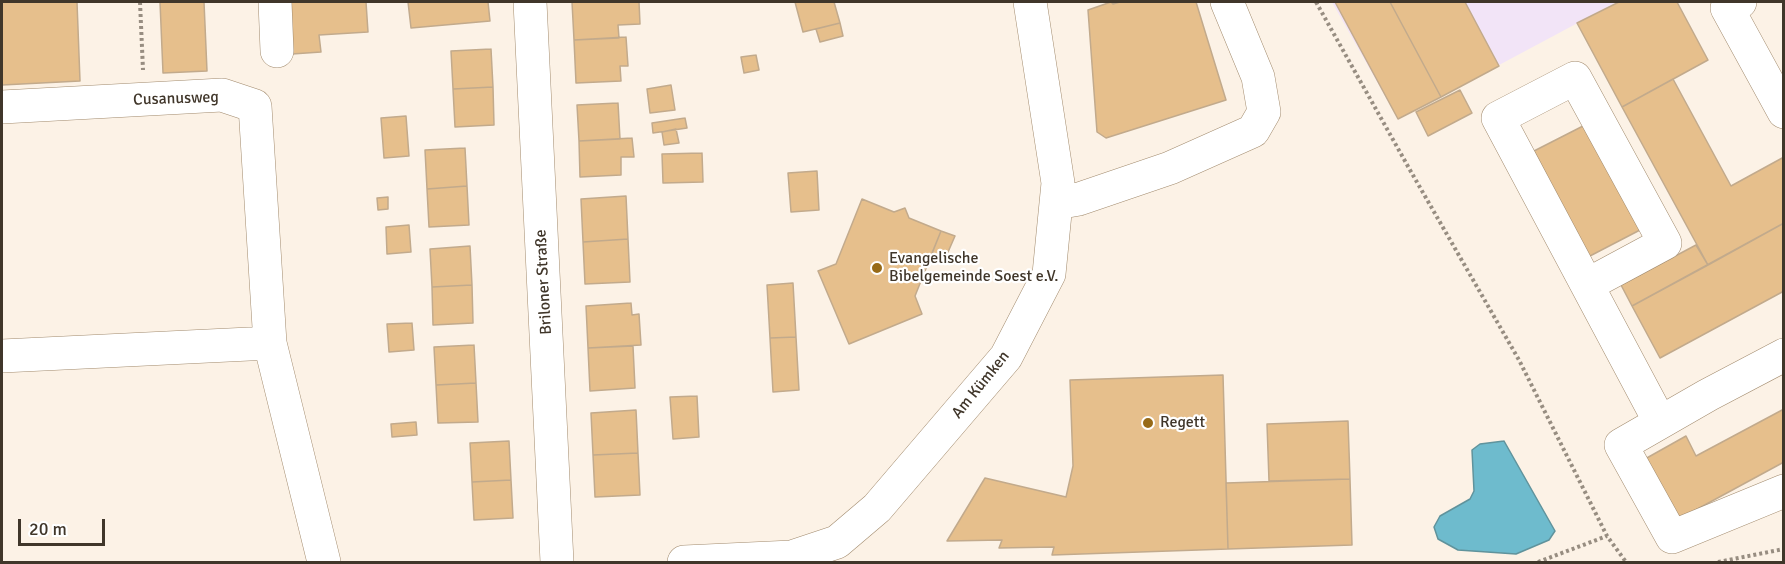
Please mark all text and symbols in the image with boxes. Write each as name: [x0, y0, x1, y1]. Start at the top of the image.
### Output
street label: Cusanusweg: [133, 88, 219, 110]
street label: Briloner Straße: [532, 229, 556, 335]
place label: Evangelische Bibelgemeinde Soest e.V.: [889, 249, 1058, 287]
marker: Evangelische Bibelgemeinde Soest e.V.: [870, 261, 884, 275]
street label: Am Kümken: [948, 347, 1014, 423]
place label: Regett: [1160, 413, 1205, 433]
marker: Regett: [1141, 416, 1155, 430]
scale bar: [21, 507, 108, 545]
text: 20 m: [29, 518, 67, 540]

